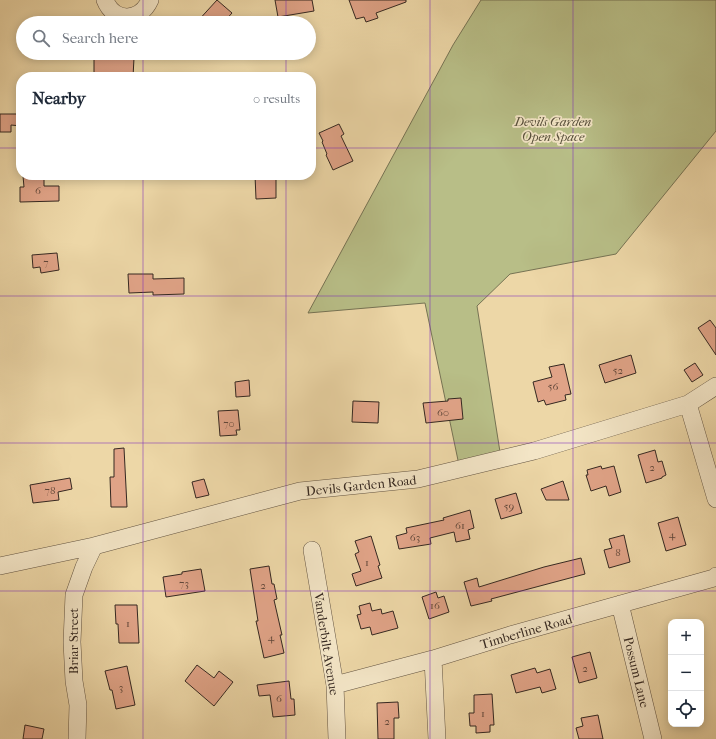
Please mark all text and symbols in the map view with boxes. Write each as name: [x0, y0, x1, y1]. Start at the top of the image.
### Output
search box: [16, 16, 316, 60]
icon: search: [30, 27, 52, 49]
text: Search here: [62, 29, 138, 47]
text: Nearby: [32, 88, 86, 108]
text: 0 results: [253, 91, 300, 106]
park label: Devils Garden Open Space: [514, 114, 591, 144]
house number: 6: [35, 184, 41, 197]
house number: 7: [43, 256, 49, 269]
house number: 52: [613, 364, 624, 377]
house number: 56: [548, 380, 558, 393]
house number: 60: [437, 406, 449, 419]
house number: 70: [223, 417, 235, 430]
house number: 2: [649, 461, 655, 474]
street label: Devils Garden Road: [305, 472, 418, 499]
house number: 78: [45, 484, 55, 497]
house number: 59: [504, 500, 514, 513]
house number: 61: [455, 519, 465, 532]
house number: 4: [669, 528, 676, 541]
house number: 63: [410, 531, 420, 544]
house number: 8: [615, 546, 621, 559]
house number: 1: [365, 556, 369, 569]
house number: 73: [179, 577, 189, 590]
house number: 2: [260, 579, 266, 592]
street label: Vanderbilt Avenue: [311, 591, 342, 697]
house number: 16: [430, 599, 440, 612]
street label: Briar Street: [66, 607, 81, 674]
street label: Timberline Road: [478, 611, 575, 652]
house number: 1: [126, 617, 130, 630]
map controls: [668, 619, 704, 727]
button: +: [668, 619, 704, 655]
house number: 4: [268, 631, 275, 644]
street label: Possum Lane: [620, 635, 653, 710]
button: −: [668, 655, 704, 691]
house number: 2: [582, 662, 588, 675]
house number: 3: [119, 681, 123, 694]
button: locate: [668, 691, 704, 727]
house number: 6: [276, 692, 282, 705]
house number: 1: [481, 707, 485, 720]
house number: 2: [384, 715, 390, 728]

